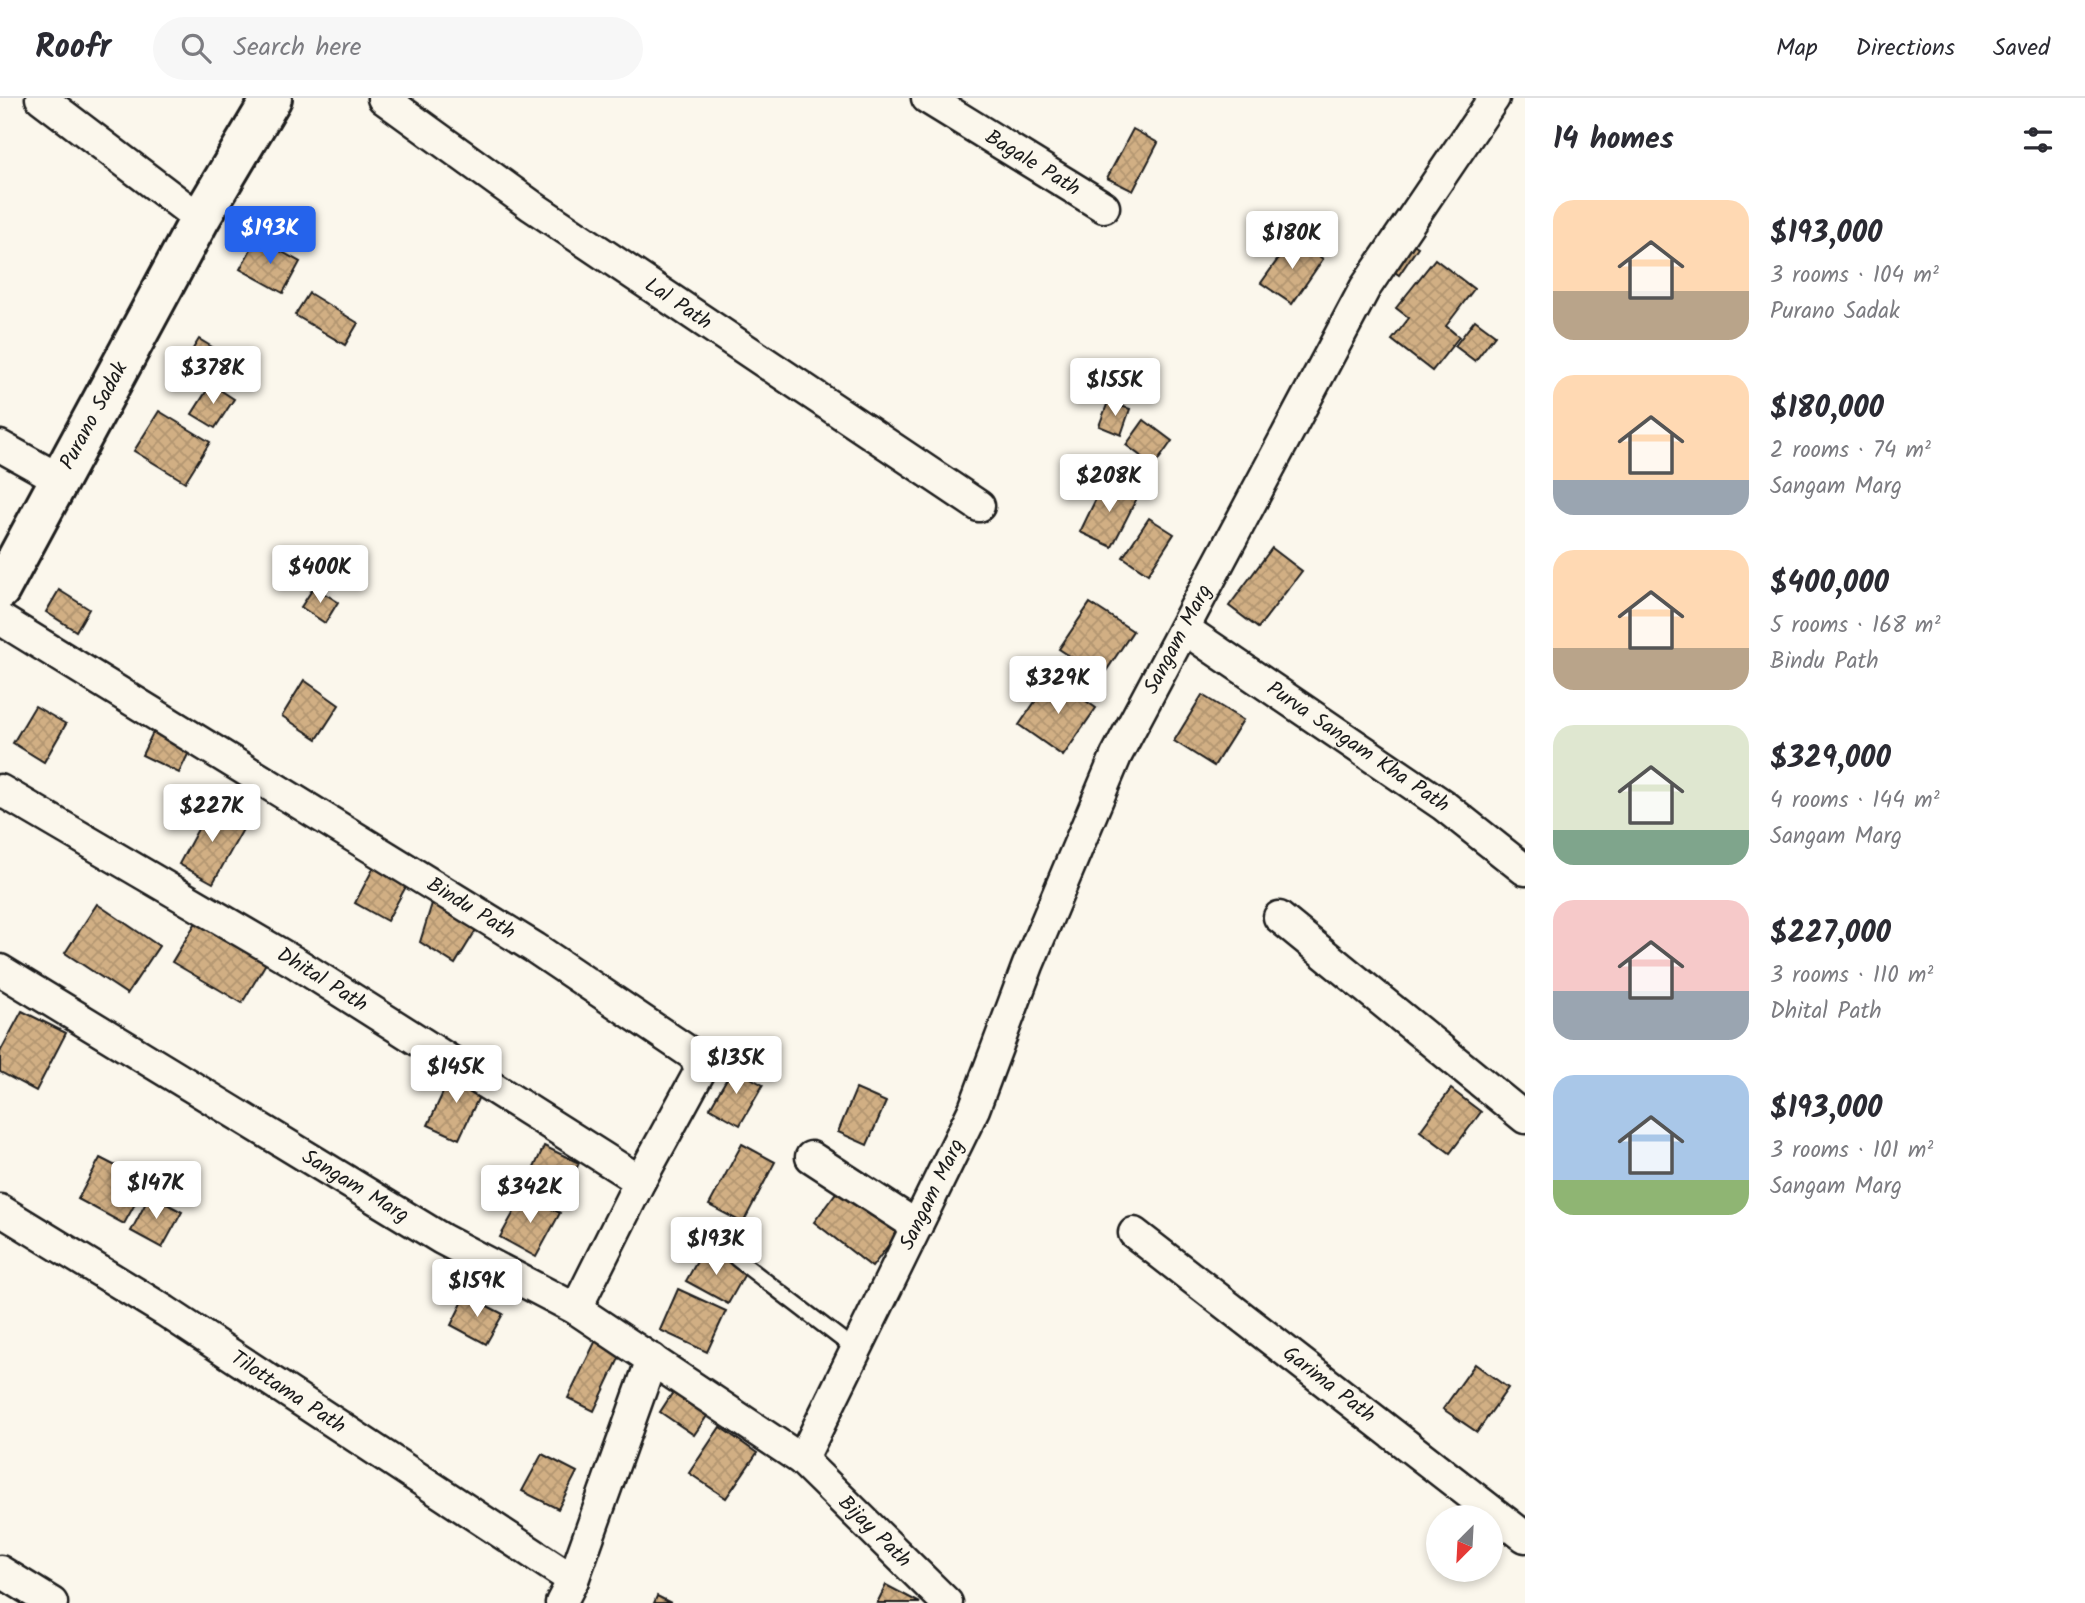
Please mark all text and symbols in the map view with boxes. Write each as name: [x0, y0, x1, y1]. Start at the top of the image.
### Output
search box: [153, 17, 643, 80]
text: Roofr: [35, 22, 111, 75]
text: Search here: [233, 27, 361, 69]
icon: search: [177, 29, 215, 67]
text: Map: [1776, 29, 1818, 68]
text: Directions: [1856, 29, 1955, 68]
text: Saved: [1993, 29, 2050, 68]
text: 14 homes: [1553, 116, 1674, 164]
street label: Bagale Path: [978, 121, 1087, 205]
icon: filters: [2019, 121, 2057, 159]
pin: $193K: [221, 206, 319, 266]
text: $193,000: [1770, 210, 1882, 258]
text: $193K: [241, 211, 299, 247]
pin: $180K: [1243, 212, 1341, 271]
text: $180K: [1262, 216, 1322, 252]
icon: home: [1609, 228, 1693, 312]
text: 3 rooms · 104 m²: [1770, 258, 1939, 294]
street label: Lal Path: [638, 269, 719, 339]
text: Purano Sadak: [1770, 294, 1900, 330]
pin: $378K: [164, 346, 262, 406]
text: $378K: [181, 351, 245, 387]
street label: Purano Sadak: [51, 356, 137, 476]
pin: $155K: [1066, 358, 1164, 418]
text: $155K: [1086, 363, 1144, 399]
text: $180,000: [1770, 385, 1884, 433]
icon: home: [1609, 403, 1693, 487]
text: 2 rooms · 74 m²: [1770, 433, 1931, 469]
pin: $208K: [1060, 454, 1158, 514]
text: $208K: [1076, 459, 1142, 495]
text: Sangam Marg: [1770, 469, 1902, 505]
pin: $400K: [271, 546, 369, 605]
text: $400K: [288, 550, 352, 586]
text: $400,000: [1770, 560, 1889, 608]
street label: Sangam Marg: [1135, 578, 1221, 700]
icon: home: [1609, 578, 1693, 662]
text: 5 rooms · 168 m²: [1770, 608, 1941, 644]
text: Bindu Path: [1770, 644, 1879, 680]
pin: $329K: [1009, 656, 1107, 716]
text: $329K: [1025, 661, 1091, 697]
street label: Purva Sangam Kha Path: [1260, 673, 1456, 821]
text: $329,000: [1770, 735, 1891, 783]
icon: home: [1609, 753, 1693, 837]
text: 4 rooms · 144 m²: [1770, 783, 1940, 819]
pin: $227K: [163, 784, 261, 844]
text: $227K: [179, 789, 245, 825]
text: Sangam Marg: [1770, 819, 1902, 855]
street label: Bindu Path: [420, 869, 522, 949]
text: $227,000: [1770, 910, 1891, 958]
icon: home: [1609, 928, 1693, 1012]
street label: Dhital Path: [271, 939, 374, 1021]
text: 3 rooms · 110 m²: [1770, 958, 1933, 994]
text: Dhital Path: [1770, 994, 1882, 1030]
pin: $135K: [687, 1037, 785, 1096]
text: $135K: [707, 1041, 765, 1077]
pin: $145K: [407, 1046, 505, 1105]
text: $145K: [427, 1050, 485, 1086]
text: $193,000: [1770, 1085, 1882, 1133]
icon: home: [1609, 1103, 1693, 1187]
street label: Sangam Marg: [891, 1133, 973, 1256]
text: 3 rooms · 101 m²: [1770, 1133, 1933, 1169]
street label: Sangam Marg: [295, 1141, 415, 1232]
pin: $147K: [107, 1162, 205, 1221]
text: $147K: [127, 1166, 185, 1202]
pin: $342K: [481, 1166, 579, 1225]
text: Sangam Marg: [1770, 1169, 1902, 1205]
text: $342K: [497, 1170, 563, 1206]
pin: $193K: [667, 1218, 765, 1277]
text: $193K: [687, 1222, 745, 1258]
pin: $159K: [428, 1260, 526, 1319]
text: $159K: [448, 1264, 506, 1300]
street label: Garima Path: [1275, 1338, 1383, 1431]
street label: Tilottama Path: [224, 1342, 353, 1443]
street label: Bijay Path: [830, 1487, 919, 1576]
north arrow: [1426, 1505, 1503, 1582]
map controls: [1426, 1505, 1503, 1582]

